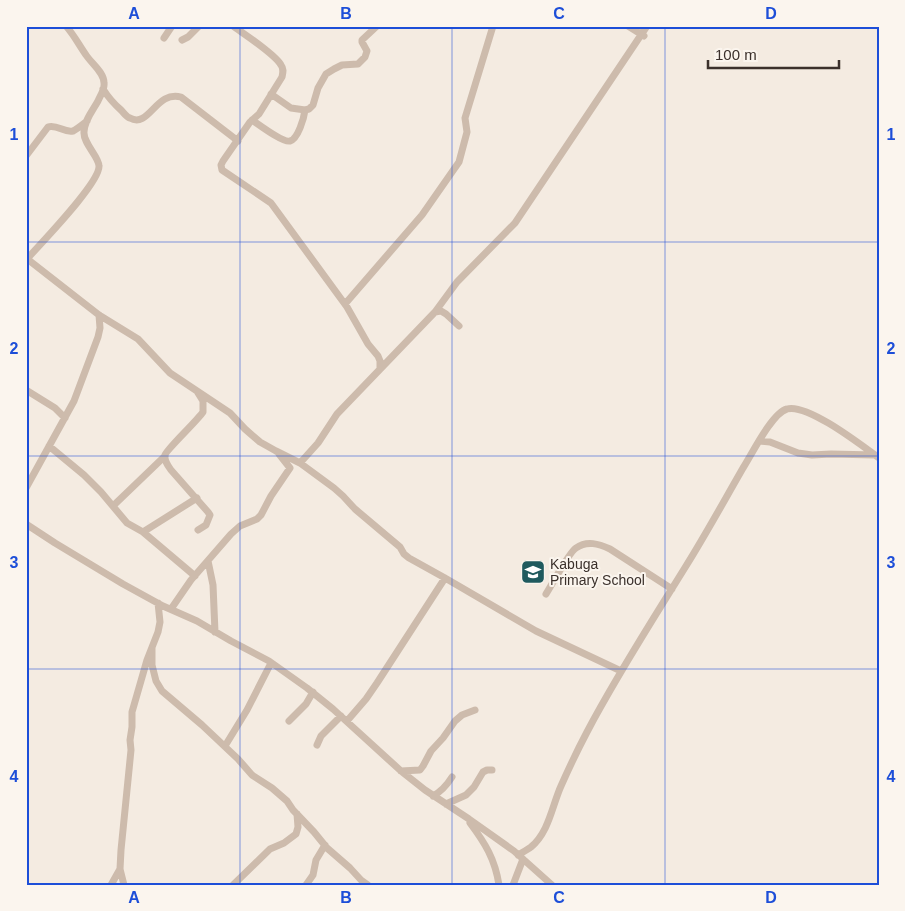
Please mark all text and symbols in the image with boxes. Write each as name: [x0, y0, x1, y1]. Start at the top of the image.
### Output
text: A: [128, 5, 140, 22]
text: B: [340, 5, 352, 22]
text: C: [553, 5, 565, 22]
text: D: [765, 5, 777, 22]
scale bar: [708, 38, 839, 70]
text: 100 m: [715, 46, 757, 63]
text: 1: [10, 126, 19, 143]
text: 1: [887, 126, 896, 143]
text: 2: [10, 340, 19, 357]
text: 2: [887, 340, 896, 357]
text: 3: [10, 554, 19, 571]
text: 3: [887, 554, 896, 571]
place label: Kabuga Primary School: [550, 556, 645, 588]
school or university icon: Kabuga Primary School: [520, 559, 546, 585]
text: 4: [10, 768, 19, 785]
text: 4: [887, 768, 896, 785]
text: A: [128, 889, 140, 906]
text: B: [340, 889, 352, 906]
text: C: [553, 889, 565, 906]
text: D: [765, 889, 777, 906]

